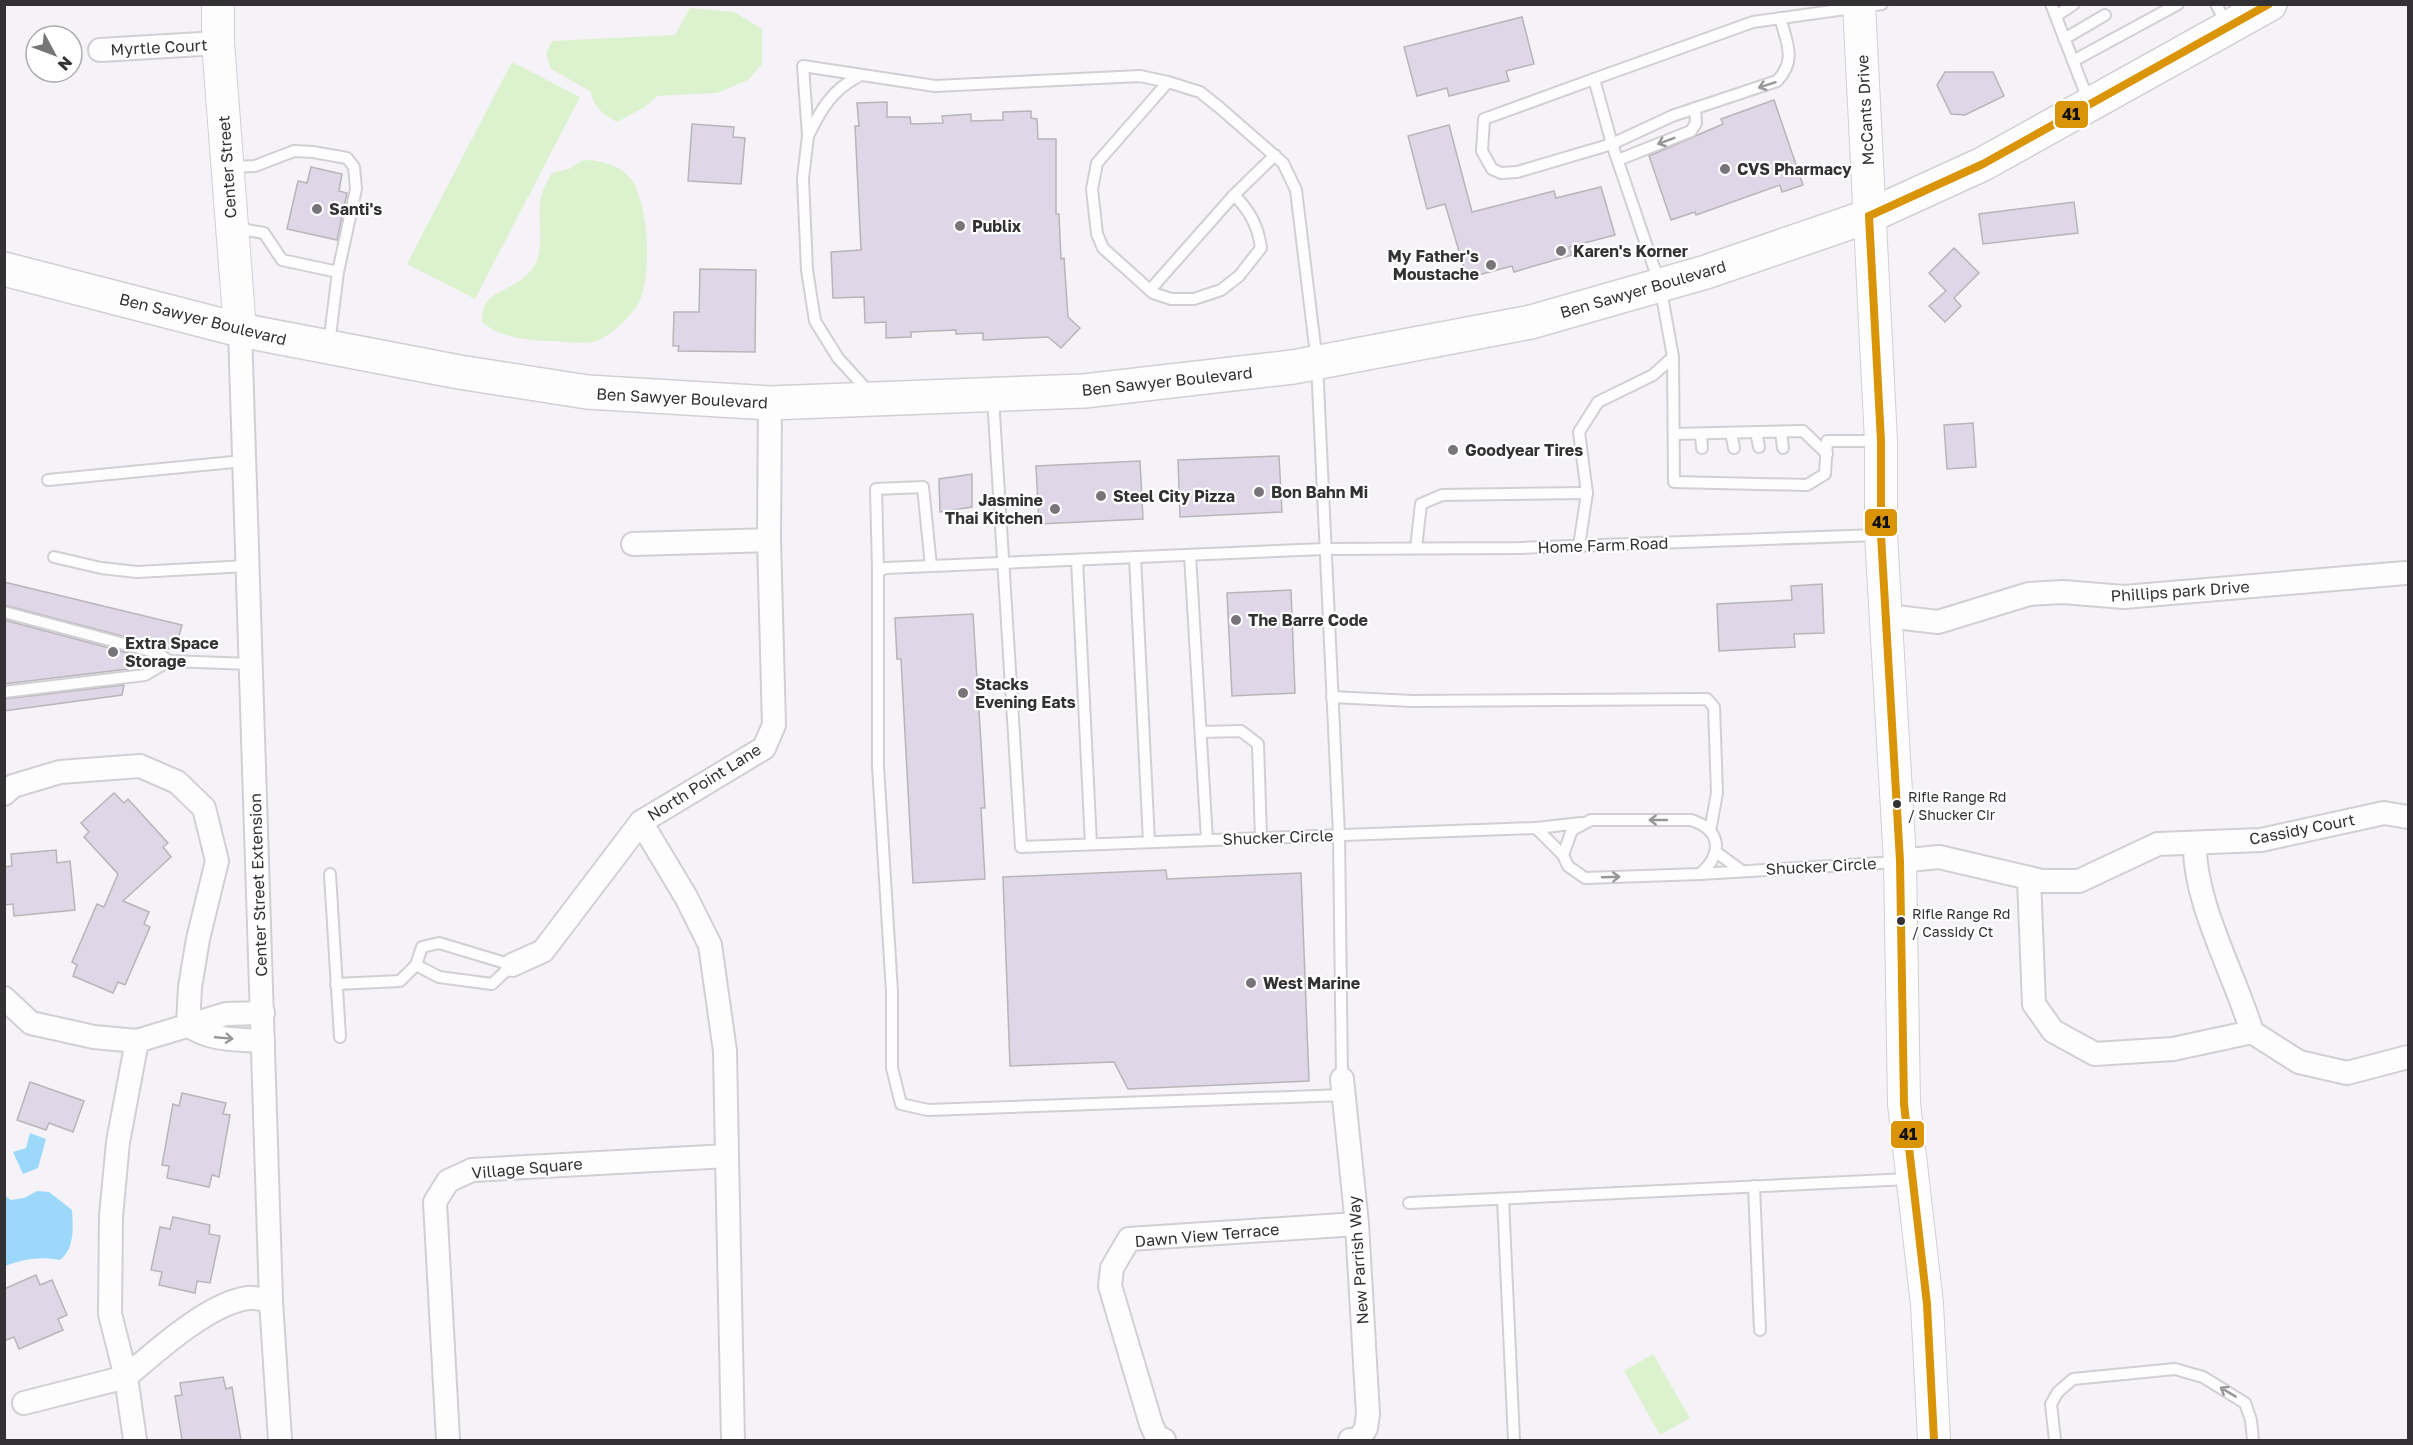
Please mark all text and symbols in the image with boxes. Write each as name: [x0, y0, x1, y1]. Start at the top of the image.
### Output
north arrow: [24, 24, 84, 84]
street label: Myrtle Court: [110, 34, 208, 60]
text: N: [54, 53, 77, 75]
street label: McCants Drive: [1852, 54, 1878, 166]
one-way arrow: [1758, 80, 1777, 91]
line badge: 41: [2054, 100, 2089, 129]
text: 41: [2062, 104, 2080, 124]
street label: Center Street: [213, 115, 241, 219]
one-way arrow: [1657, 136, 1676, 147]
place label: CVS Pharmacy: [1737, 159, 1852, 179]
marker: CVS Pharmacy: [1718, 162, 1732, 176]
place label: Santi's: [329, 199, 382, 219]
marker: Santi's: [310, 202, 324, 216]
place label: Publix: [972, 216, 1022, 236]
marker: Publix: [953, 219, 967, 233]
place label: Karen's Korner: [1573, 241, 1688, 261]
marker: Karen's Korner: [1554, 244, 1568, 258]
place label: My Father's Moustache: [1388, 246, 1479, 284]
street label: Ben Sawyer Boulevard: [1558, 256, 1728, 322]
marker: My Father's Moustache: [1484, 258, 1498, 272]
street label: Ben Sawyer Boulevard: [117, 289, 289, 349]
street label: Ben Sawyer Boulevard: [1081, 362, 1253, 400]
street label: Ben Sawyer Boulevard: [596, 384, 768, 412]
place label: Goodyear Tires: [1465, 440, 1583, 460]
marker: Goodyear Tires: [1446, 443, 1460, 457]
place label: Bon Bahn Mi: [1271, 482, 1368, 502]
marker: Bon Bahn Mi: [1252, 485, 1266, 499]
place label: Steel City Pizza: [1113, 486, 1235, 506]
marker: Steel City Pizza: [1094, 489, 1108, 503]
place label: Jasmine Thai Kitchen: [945, 490, 1043, 528]
marker: Jasmine Thai Kitchen: [1048, 502, 1062, 516]
line badge: 41: [1864, 508, 1898, 537]
text: 41: [1872, 512, 1890, 532]
street label: Home Farm Road: [1537, 533, 1669, 557]
street label: Phillips park Drive: [2110, 576, 2250, 606]
place label: The Barre Code: [1248, 610, 1368, 630]
marker: The Barre Code: [1229, 613, 1243, 627]
place label: Extra Space Storage: [125, 633, 219, 671]
marker: Extra Space Storage: [106, 645, 120, 659]
place label: Stacks Evening Eats: [975, 674, 1076, 712]
marker: Stacks Evening Eats: [956, 686, 970, 700]
street label: North Point Lane: [643, 739, 765, 825]
place label: Rifle Range Rd / Shucker Cir: [1908, 788, 2006, 823]
street label: Center Street Extension: [245, 793, 271, 977]
marker: Rifle Range Rd / Shucker Cir: [1891, 798, 1903, 810]
street label: Cassidy Court: [2248, 809, 2356, 849]
one-way arrow: [1648, 814, 1668, 826]
street label: Shucker Circle: [1222, 825, 1334, 849]
street label: Shucker Circle: [1765, 853, 1877, 879]
one-way arrow: [1600, 872, 1620, 883]
place label: Rifle Range Rd / Cassidy Ct: [1912, 905, 2010, 940]
marker: Rifle Range Rd / Cassidy Ct: [1895, 915, 1907, 927]
place label: West Marine: [1263, 973, 1360, 993]
marker: West Marine: [1244, 976, 1258, 990]
one-way arrow: [214, 1033, 234, 1044]
line badge: 41: [1890, 1120, 1925, 1149]
text: 41: [1899, 1124, 1917, 1144]
street label: Village Square: [471, 1153, 583, 1183]
street label: New Parrish Way: [1344, 1195, 1372, 1325]
street label: Dawn View Terrace: [1134, 1219, 1280, 1251]
one-way arrow: [2220, 1386, 2237, 1398]

